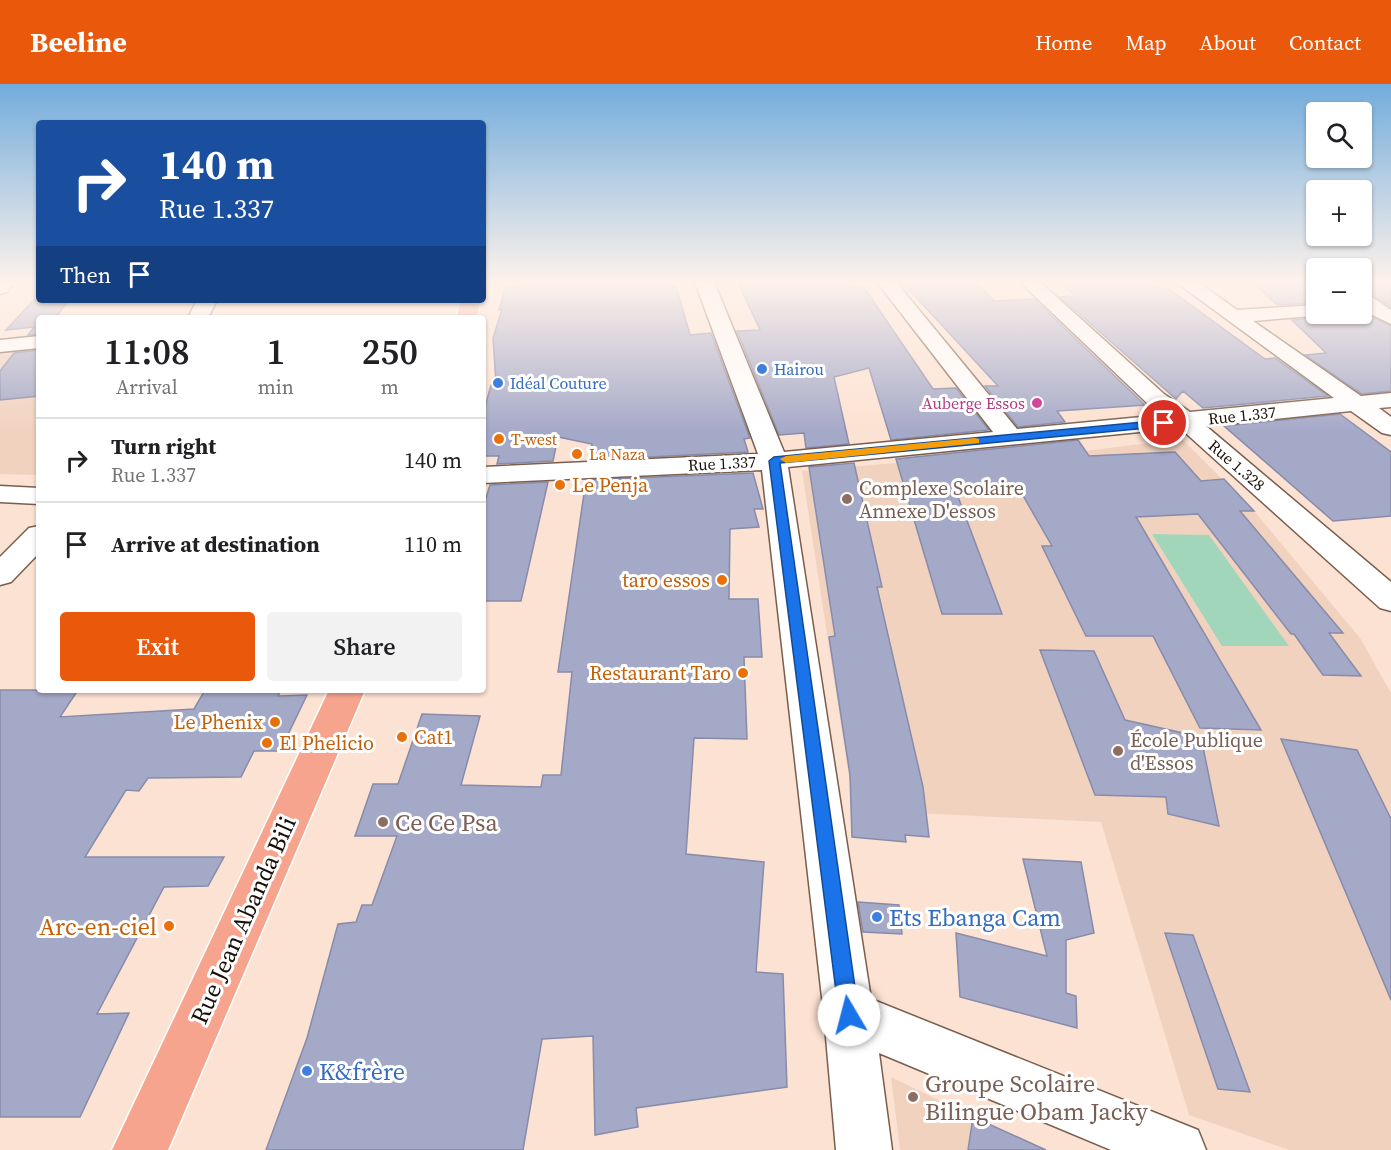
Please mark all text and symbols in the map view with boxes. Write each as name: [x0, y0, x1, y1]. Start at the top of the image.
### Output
text: Beeline: [30, 23, 127, 61]
text: Home: [1035, 28, 1093, 57]
text: Map: [1126, 28, 1167, 57]
text: About: [1200, 28, 1256, 57]
text: Contact: [1289, 28, 1361, 57]
map controls: [1306, 102, 1372, 324]
button: search: [1306, 102, 1372, 168]
text: 140 m: [159, 135, 274, 193]
icon: right: [60, 144, 138, 222]
button: +: [1306, 180, 1372, 246]
text: Rue 1.337: [159, 190, 274, 227]
icon: arrive: [123, 258, 156, 291]
button: −: [1306, 258, 1372, 324]
text: Then: [60, 260, 111, 290]
text: 11:08: [104, 327, 190, 376]
text: 1: [266, 327, 285, 376]
text: 250: [362, 327, 418, 376]
place label: Hairou: [774, 358, 824, 380]
marker: Hairou: [755, 362, 769, 376]
place label: Idéal Couture: [510, 372, 607, 394]
text: Arrival: [116, 373, 178, 401]
text: min: [258, 373, 294, 401]
text: m: [381, 373, 399, 401]
marker: Idéal Couture: [491, 376, 505, 390]
place label: Auberge Essos: [922, 392, 1025, 414]
marker: Auberge Essos: [1030, 396, 1044, 410]
pin: [1138, 397, 1189, 448]
street label: Rue 1.337: [1207, 401, 1277, 429]
icon: arrive: [1147, 406, 1180, 439]
place label: T-west: [511, 428, 558, 450]
text: Turn right: [111, 431, 216, 461]
marker: T-west: [492, 432, 506, 446]
street label: Rue 1.328: [1204, 434, 1270, 496]
place label: La Naza: [589, 443, 646, 465]
icon: right: [60, 444, 93, 477]
text: 140 m: [404, 445, 462, 475]
marker: La Naza: [570, 447, 584, 461]
street label: Rue 1.337: [687, 450, 757, 476]
text: Rue 1.337: [111, 461, 196, 489]
place label: Le Penja: [572, 471, 649, 499]
place label: Complexe Scolaire Annexe D'essos: [859, 474, 1024, 525]
marker: Le Penja: [553, 478, 567, 492]
marker: Complexe Scolaire Annexe D'essos: [840, 492, 854, 506]
icon: arrive: [60, 528, 93, 561]
text: Arrive at destination: [111, 529, 320, 559]
text: 110 m: [404, 529, 462, 559]
place label: taro essos: [622, 566, 710, 594]
marker: taro essos: [715, 573, 729, 587]
button: Exit: [60, 612, 255, 681]
button: Share: [267, 612, 462, 681]
place label: Restaurant Taro: [589, 659, 731, 687]
marker: Restaurant Taro: [736, 666, 750, 680]
place label: Le Phenix: [174, 708, 263, 736]
marker: Le Phenix: [268, 715, 282, 729]
place label: Cat1: [414, 723, 453, 751]
place label: École Publique d'Essos: [1130, 726, 1263, 777]
place label: El Phelicio: [279, 729, 374, 757]
marker: Cat1: [395, 730, 409, 744]
marker: El Phelicio: [260, 736, 274, 750]
marker: École Publique d'Essos: [1111, 744, 1125, 758]
place label: Ce Ce Psa: [395, 806, 499, 839]
street label: Rue Jean Abanda Bili: [182, 811, 304, 1029]
marker: Ce Ce Psa: [376, 815, 390, 829]
place label: Ets Ebanga Cam: [889, 901, 1061, 934]
place label: Arc-en-ciel: [39, 910, 157, 943]
marker: Ets Ebanga Cam: [870, 910, 884, 924]
marker: Arc-en-ciel: [162, 919, 176, 933]
position arrow: [817, 983, 881, 1047]
place label: K&frère: [319, 1055, 405, 1088]
marker: K&frère: [300, 1064, 314, 1078]
place label: Groupe Scolaire Bilingue Obam Jacky: [925, 1067, 1148, 1128]
marker: Groupe Scolaire Bilingue Obam Jacky: [906, 1090, 920, 1104]

